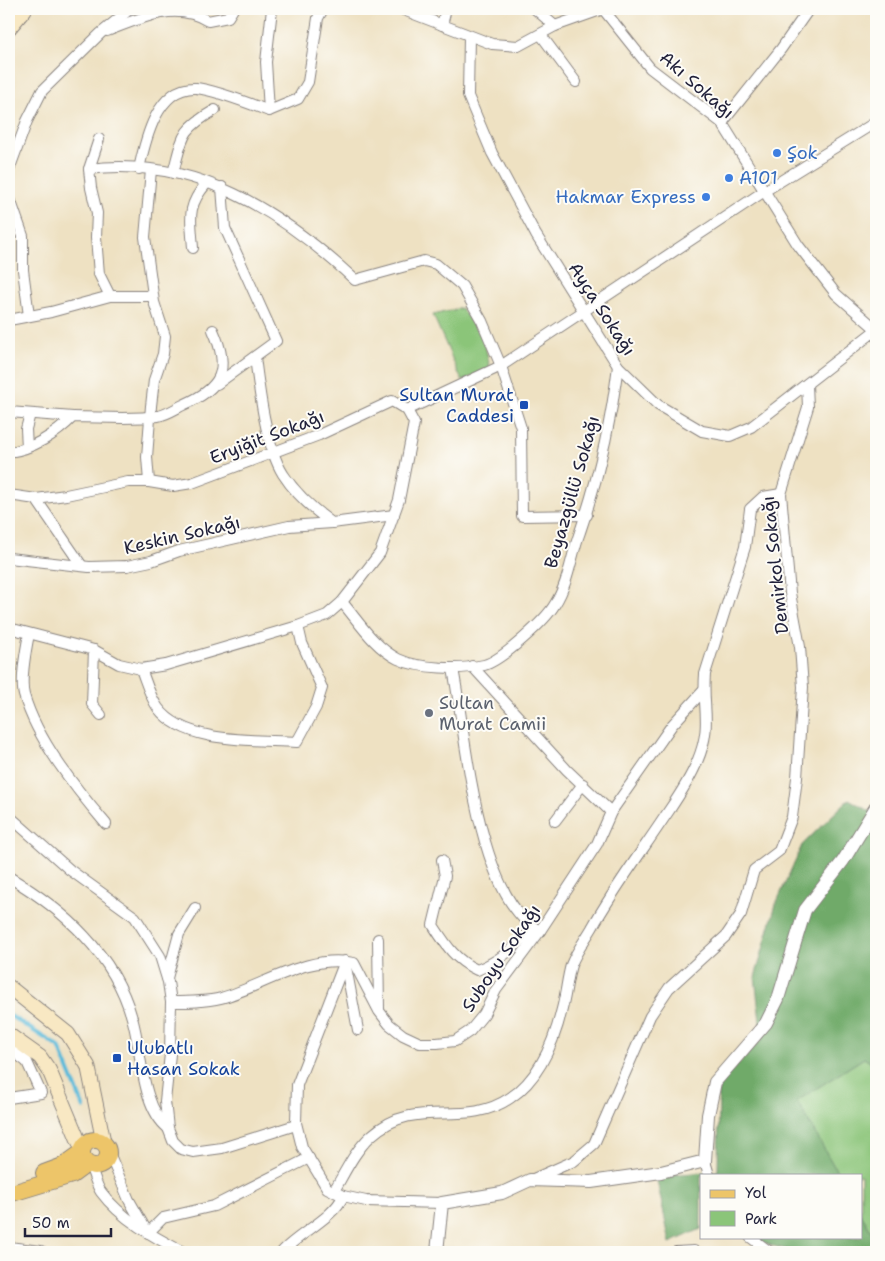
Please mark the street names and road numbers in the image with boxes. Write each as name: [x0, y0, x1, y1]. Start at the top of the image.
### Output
street label: Akı Sokağı: [655, 46, 739, 124]
street label: Ayça Sokağı: [563, 258, 641, 360]
street label: Eryiğit Sokağı: [206, 404, 328, 470]
street label: Beyazgüllü Sokağı: [539, 413, 605, 571]
street label: Demirkol Sokağı: [756, 495, 794, 635]
street label: Keskin Sokağı: [122, 510, 242, 560]
street label: Suboyu Sokağı: [456, 899, 546, 1017]

